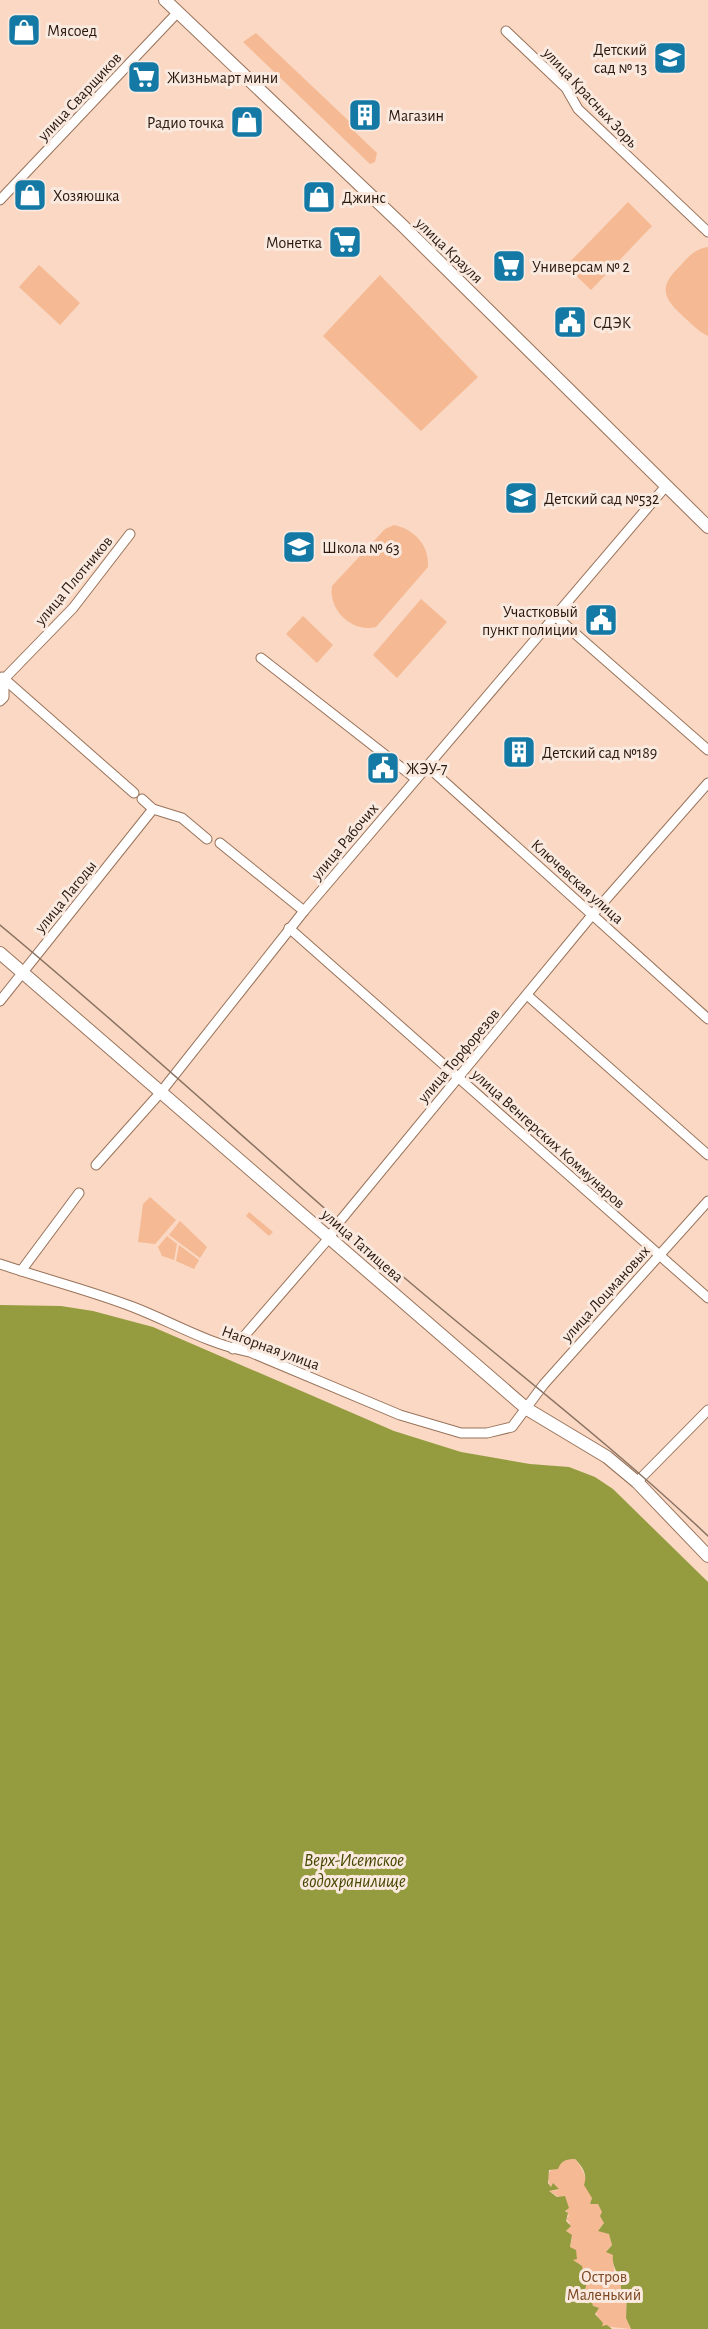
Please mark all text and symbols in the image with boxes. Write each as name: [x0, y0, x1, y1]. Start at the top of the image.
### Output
shop icon: Мясоед: [6, 12, 42, 48]
place label: Мясоед: [47, 23, 97, 39]
school or university icon: Детский сад № 13: [652, 40, 688, 76]
place label: Детский сад № 13: [593, 42, 647, 76]
street label: улица Красных Зорь: [539, 44, 641, 152]
street label: улица Сварщиков: [34, 49, 125, 145]
supermarket icon: Жизньмарт мини: [126, 59, 162, 95]
place label: Жизньмарт мини: [167, 70, 278, 86]
building icon: Магазин: [347, 97, 383, 133]
shop icon: Радио точка: [229, 104, 265, 140]
place label: Магазин: [388, 108, 444, 124]
place label: Радио точка: [147, 115, 224, 131]
shop icon: Хозяюшка: [12, 177, 48, 213]
shop icon: Джинс: [301, 179, 337, 215]
place label: Хозяюшка: [53, 188, 120, 204]
place label: Джинс: [342, 190, 386, 206]
street label: улица Крауля: [411, 214, 486, 287]
supermarket icon: Монетка: [327, 224, 363, 260]
place label: Монетка: [266, 235, 322, 251]
supermarket icon: Универсам № 2: [491, 248, 527, 284]
place label: Универсам № 2: [532, 259, 630, 275]
public building icon: СДЭК: [552, 304, 588, 340]
place label: СДЭК: [593, 315, 631, 331]
school or university icon: Детский сад №532: [503, 480, 539, 516]
place label: Детский сад №532: [544, 491, 659, 507]
school or university icon: Школа № 63: [281, 529, 317, 565]
street label: улица Плотников: [31, 533, 116, 630]
place label: Школа № 63: [322, 540, 400, 556]
public building icon: Участковый пункт полиции: [583, 602, 619, 638]
place label: Участковый пункт полиции: [482, 604, 578, 639]
building icon: Детский сад №189: [501, 734, 537, 770]
place label: Детский сад №189: [542, 745, 657, 761]
public building icon: ЖЭУ-7: [365, 750, 401, 786]
place label: ЖЭУ-7: [406, 761, 448, 777]
street label: улица Рабочих: [308, 800, 382, 884]
street label: Ключевская улица: [527, 836, 627, 928]
street label: улица Лагоды: [31, 858, 100, 937]
street label: улица Торфорезов: [414, 1006, 503, 1107]
street label: улица Венгерских Коммунаров: [467, 1065, 628, 1212]
street label: улица Татищева: [317, 1206, 406, 1286]
street label: улица Лоцмановых: [558, 1242, 654, 1346]
street label: Нагорная улица: [219, 1323, 322, 1374]
water label: Верх-Исетское водохранилище: [302, 1852, 406, 1891]
park label: Остров Маленький: [567, 2269, 641, 2303]

